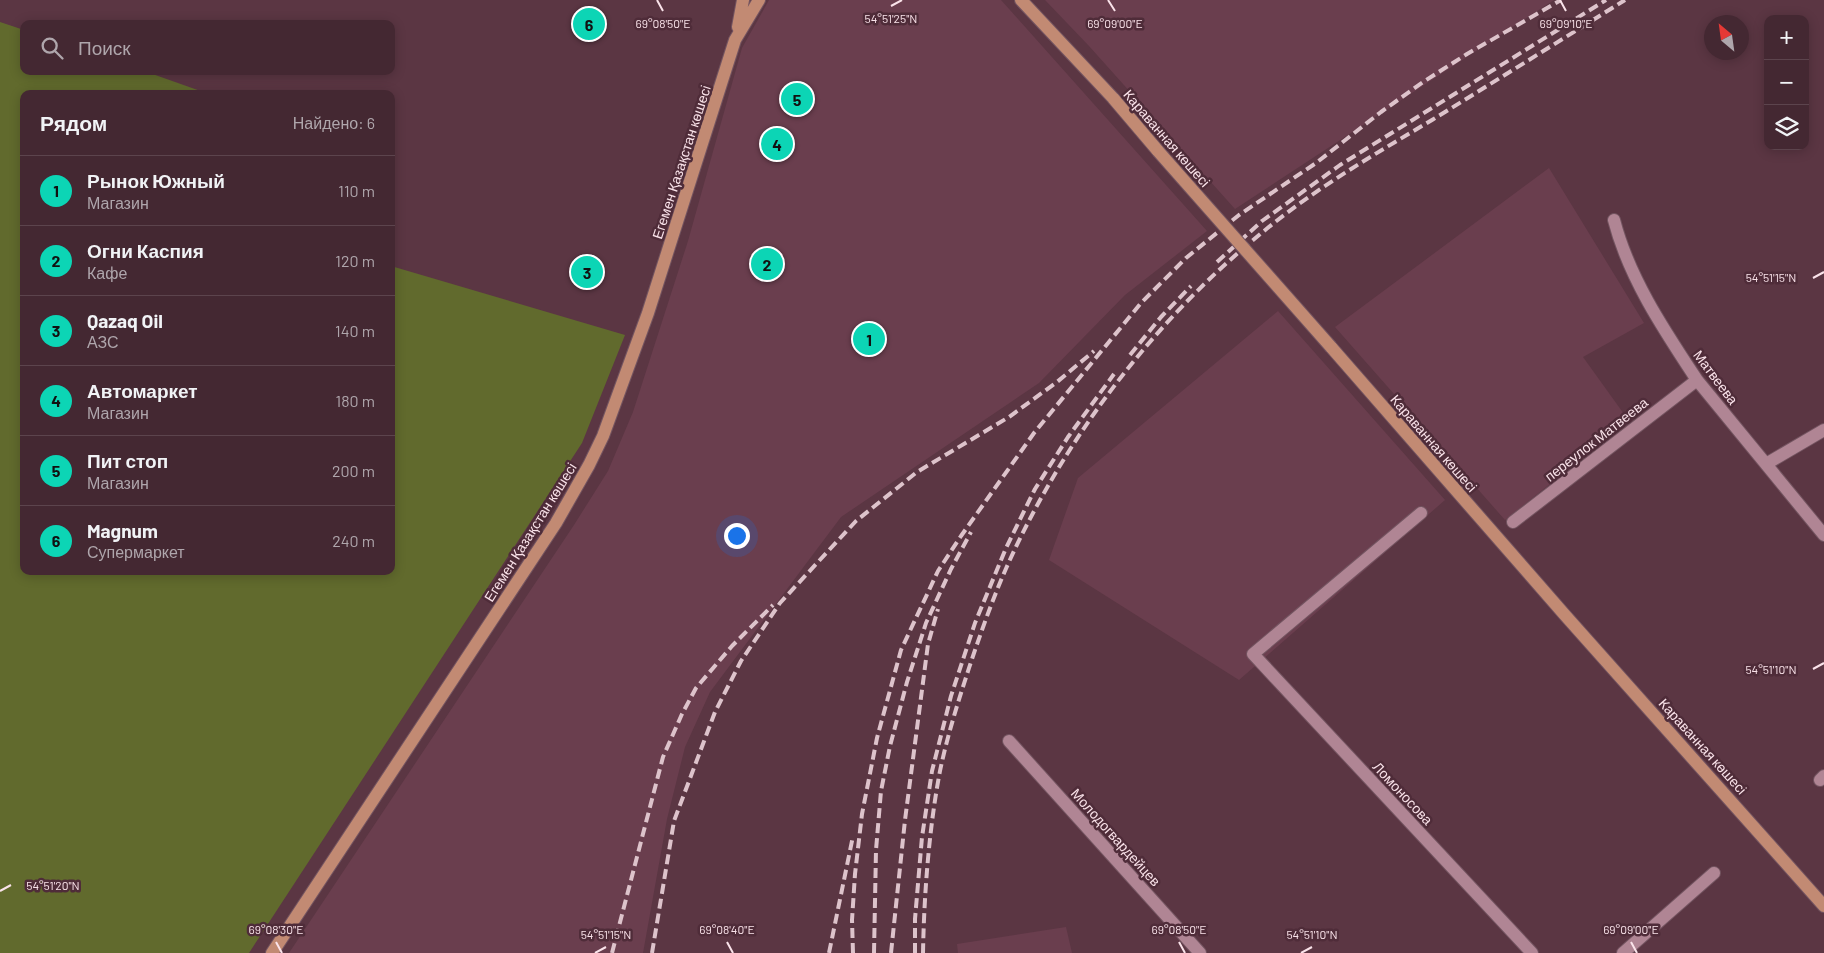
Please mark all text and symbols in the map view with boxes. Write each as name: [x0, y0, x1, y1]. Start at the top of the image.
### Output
pin: 6: [573, 5, 605, 43]
text: 54°51'25"N: [865, 11, 917, 25]
north arrow: [1704, 15, 1749, 60]
map controls: [1764, 15, 1809, 150]
button: +: [1764, 15, 1809, 60]
text: 69°08'50"E: [636, 16, 691, 30]
text: 69°09'00"E: [1087, 16, 1143, 30]
text: 69°09'10"E: [1539, 16, 1593, 30]
search box: [20, 20, 395, 75]
icon: search: [38, 34, 66, 62]
text: Поиск: [78, 36, 131, 59]
button: −: [1764, 60, 1809, 105]
pin: 5: [781, 80, 813, 118]
street label: Егемен Қазақстан көшесі: [648, 83, 714, 241]
street label: Караванная көшесі: [1120, 86, 1214, 190]
button: layers: [1764, 105, 1809, 150]
text: Рядом: [40, 110, 107, 135]
text: Найдено: 6: [293, 113, 375, 132]
pin: 4: [761, 125, 793, 163]
text: Рынок Южный: [87, 169, 225, 192]
text: 1: [53, 181, 59, 200]
text: 110 m: [338, 181, 375, 200]
text: Магазин: [87, 193, 149, 212]
text: Огни Каспия: [87, 239, 204, 262]
pin: 2: [751, 245, 783, 283]
text: 2: [52, 251, 60, 270]
text: 120 m: [335, 251, 375, 270]
pin: 3: [571, 253, 603, 291]
text: Кафе: [87, 263, 127, 282]
text: 54°51'15"N: [1746, 270, 1796, 284]
text: Qazaq Oil: [87, 309, 163, 332]
pin: 1: [853, 320, 885, 358]
text: 3: [52, 321, 60, 340]
text: 140 m: [335, 321, 375, 340]
text: АЗС: [87, 332, 119, 351]
street label: Матвеева: [1690, 346, 1742, 408]
text: Автомаркет: [87, 379, 198, 402]
text: 4: [51, 391, 61, 410]
text: 180 m: [336, 391, 375, 410]
street label: Караванная көшесі: [1387, 391, 1481, 495]
street label: переулок Матвеева: [1541, 393, 1651, 485]
text: Магазин: [87, 403, 149, 422]
text: Пит стоп: [87, 449, 168, 472]
street label: Егемен Қазақстан көшесі: [480, 459, 580, 605]
text: 5: [52, 461, 60, 480]
text: 200 m: [332, 461, 375, 480]
text: Магазин: [87, 473, 149, 492]
text: Magnum: [87, 519, 158, 542]
your location: [724, 523, 750, 549]
text: 6: [52, 531, 60, 550]
text: 240 m: [332, 531, 375, 550]
text: Супермаркет: [87, 542, 185, 561]
text: 54°51'10"N: [1745, 662, 1797, 676]
street label: Караванная көшесі: [1655, 695, 1751, 797]
street label: Ломоносова: [1370, 758, 1437, 828]
street label: Молодогвардейцев: [1068, 785, 1164, 889]
text: 54°51'20"N: [26, 878, 80, 892]
text: 69°08'30"E: [249, 922, 304, 936]
text: 69°08'40"E: [699, 922, 755, 936]
text: 69°08'50"E: [1152, 922, 1207, 936]
text: 69°09'00"E: [1603, 922, 1659, 936]
text: 54°51'15"N: [581, 927, 631, 941]
text: 54°51'10"N: [1286, 927, 1338, 941]

